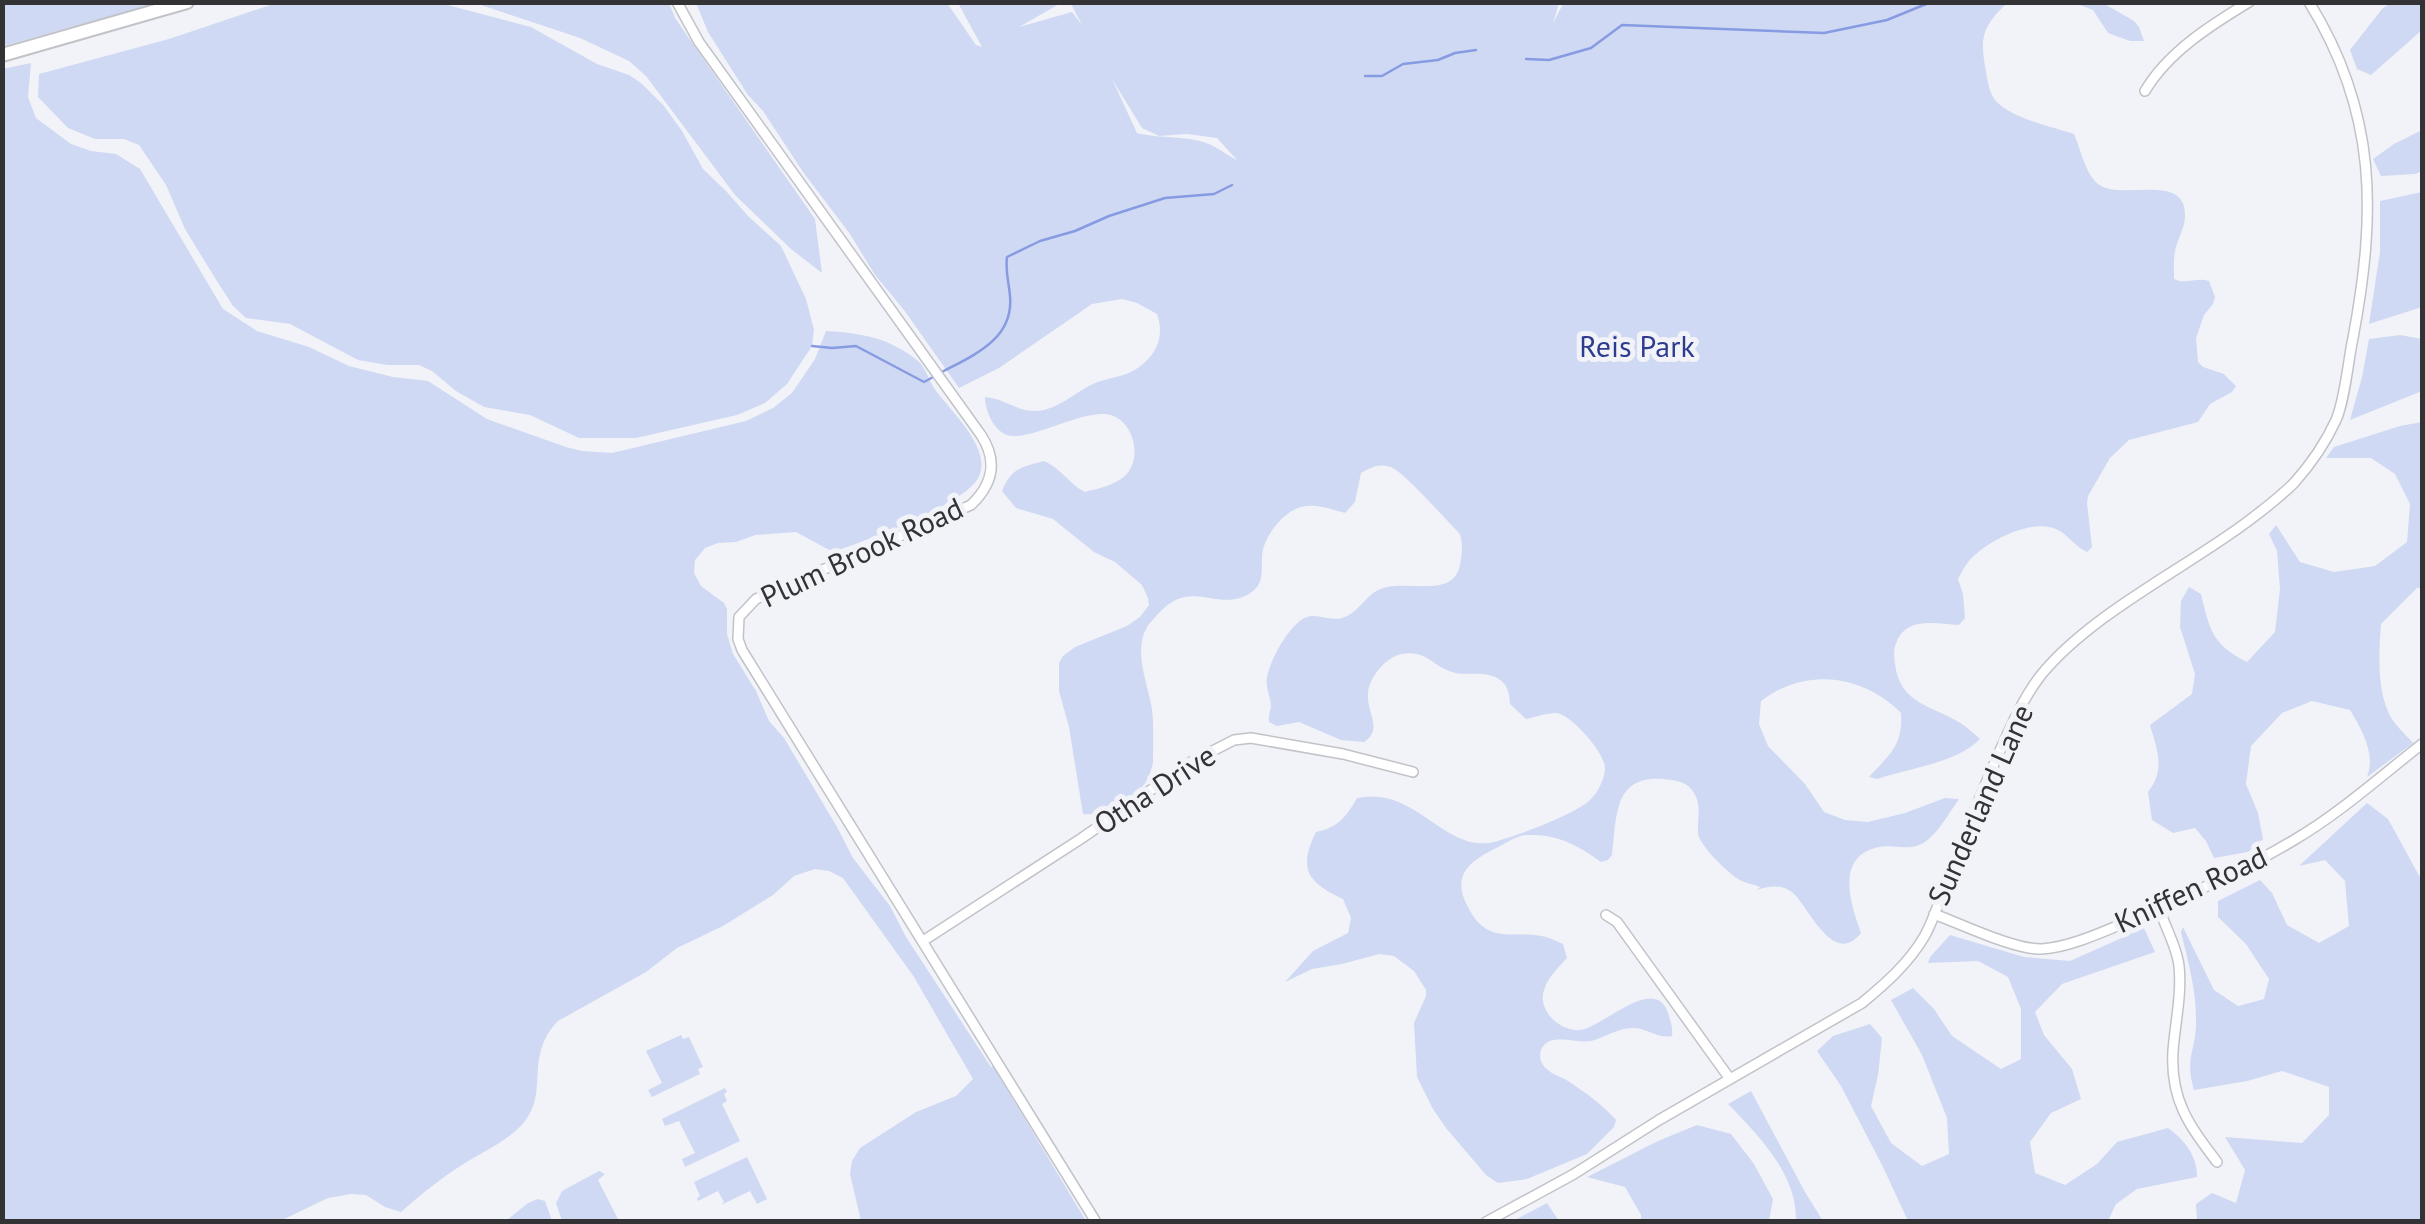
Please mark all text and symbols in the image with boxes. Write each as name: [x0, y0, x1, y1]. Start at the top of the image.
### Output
park label: Reis Park: [1579, 326, 1695, 365]
street label: Plum Brook Road: [754, 488, 969, 616]
street label: Sunderland Lane: [1918, 698, 2041, 911]
street label: Otha Drive: [1086, 735, 1222, 842]
street label: Kniffen Road: [2108, 836, 2273, 941]

